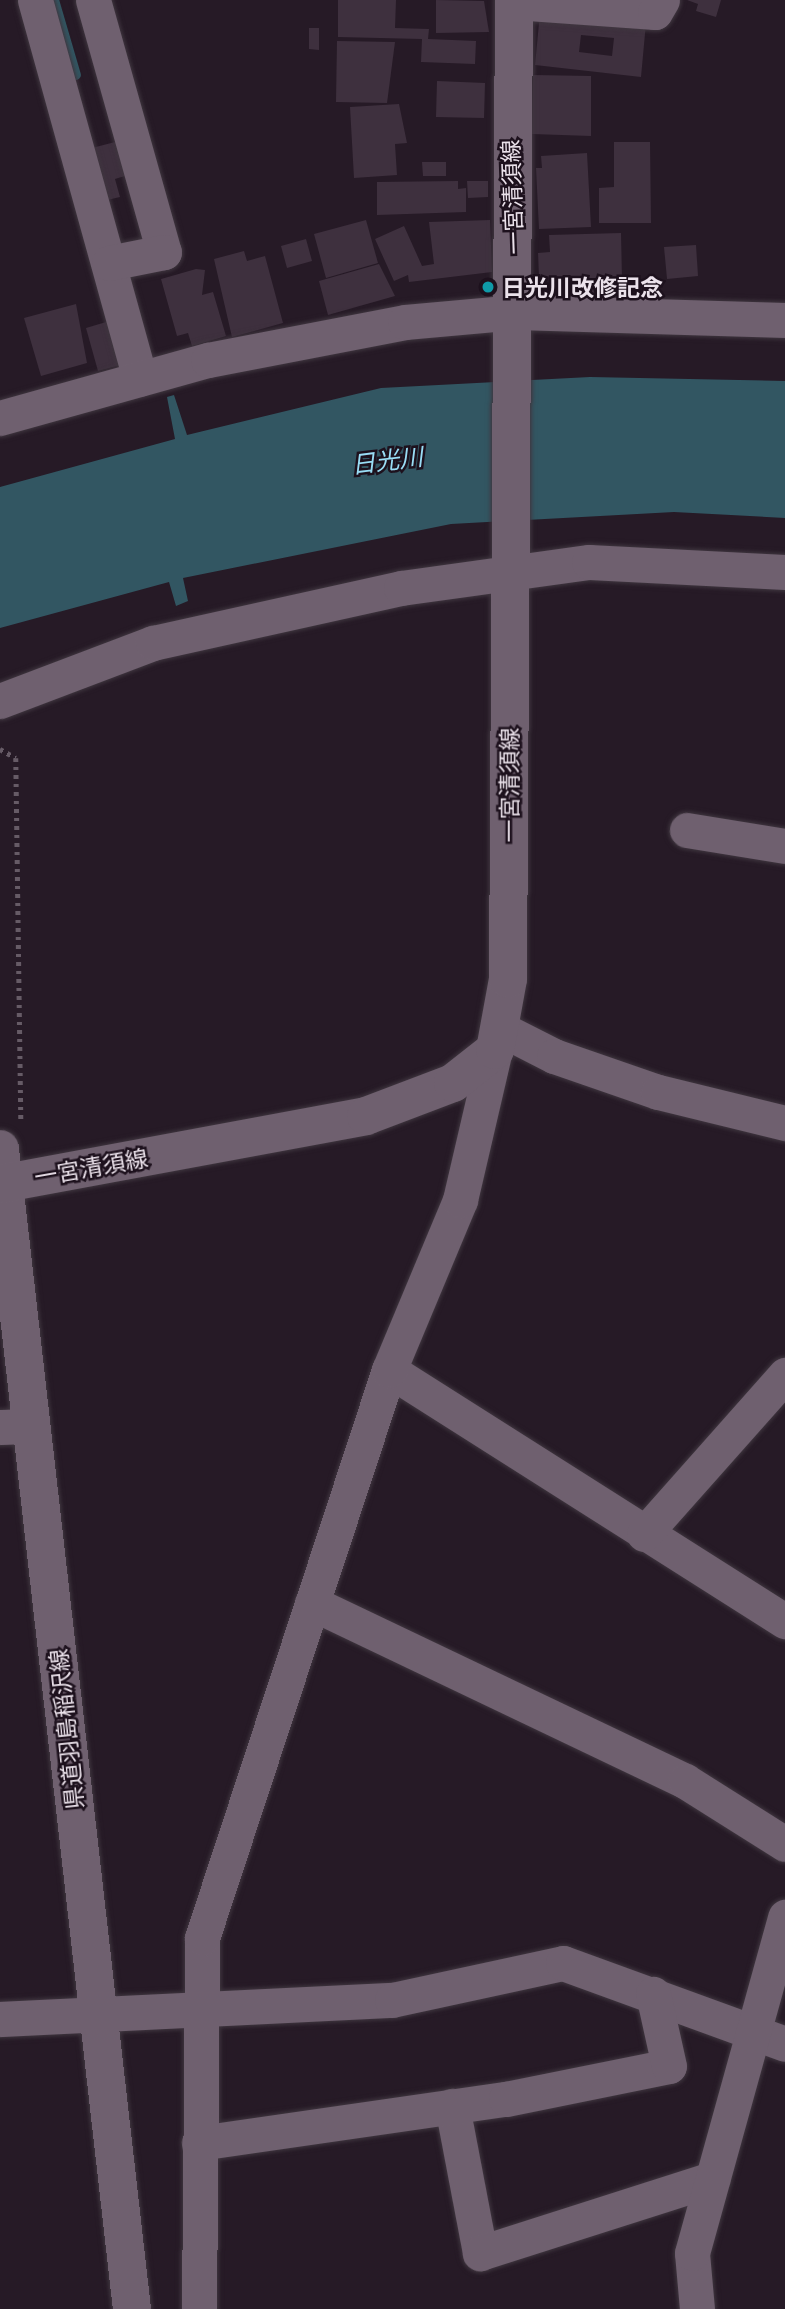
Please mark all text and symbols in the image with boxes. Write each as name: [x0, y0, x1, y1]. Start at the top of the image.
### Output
street label: 一宮清須線: [496, 139, 528, 255]
place label: 日光川改修記念: [502, 273, 663, 301]
marker: 日光川改修記念: [480, 279, 496, 295]
water label: 日光川: [350, 441, 424, 479]
street label: 一宮清須線: [495, 728, 523, 842]
street label: 一宮清須線: [32, 1143, 150, 1191]
street label: 県道羽島稲沢線: [44, 1647, 88, 1811]

